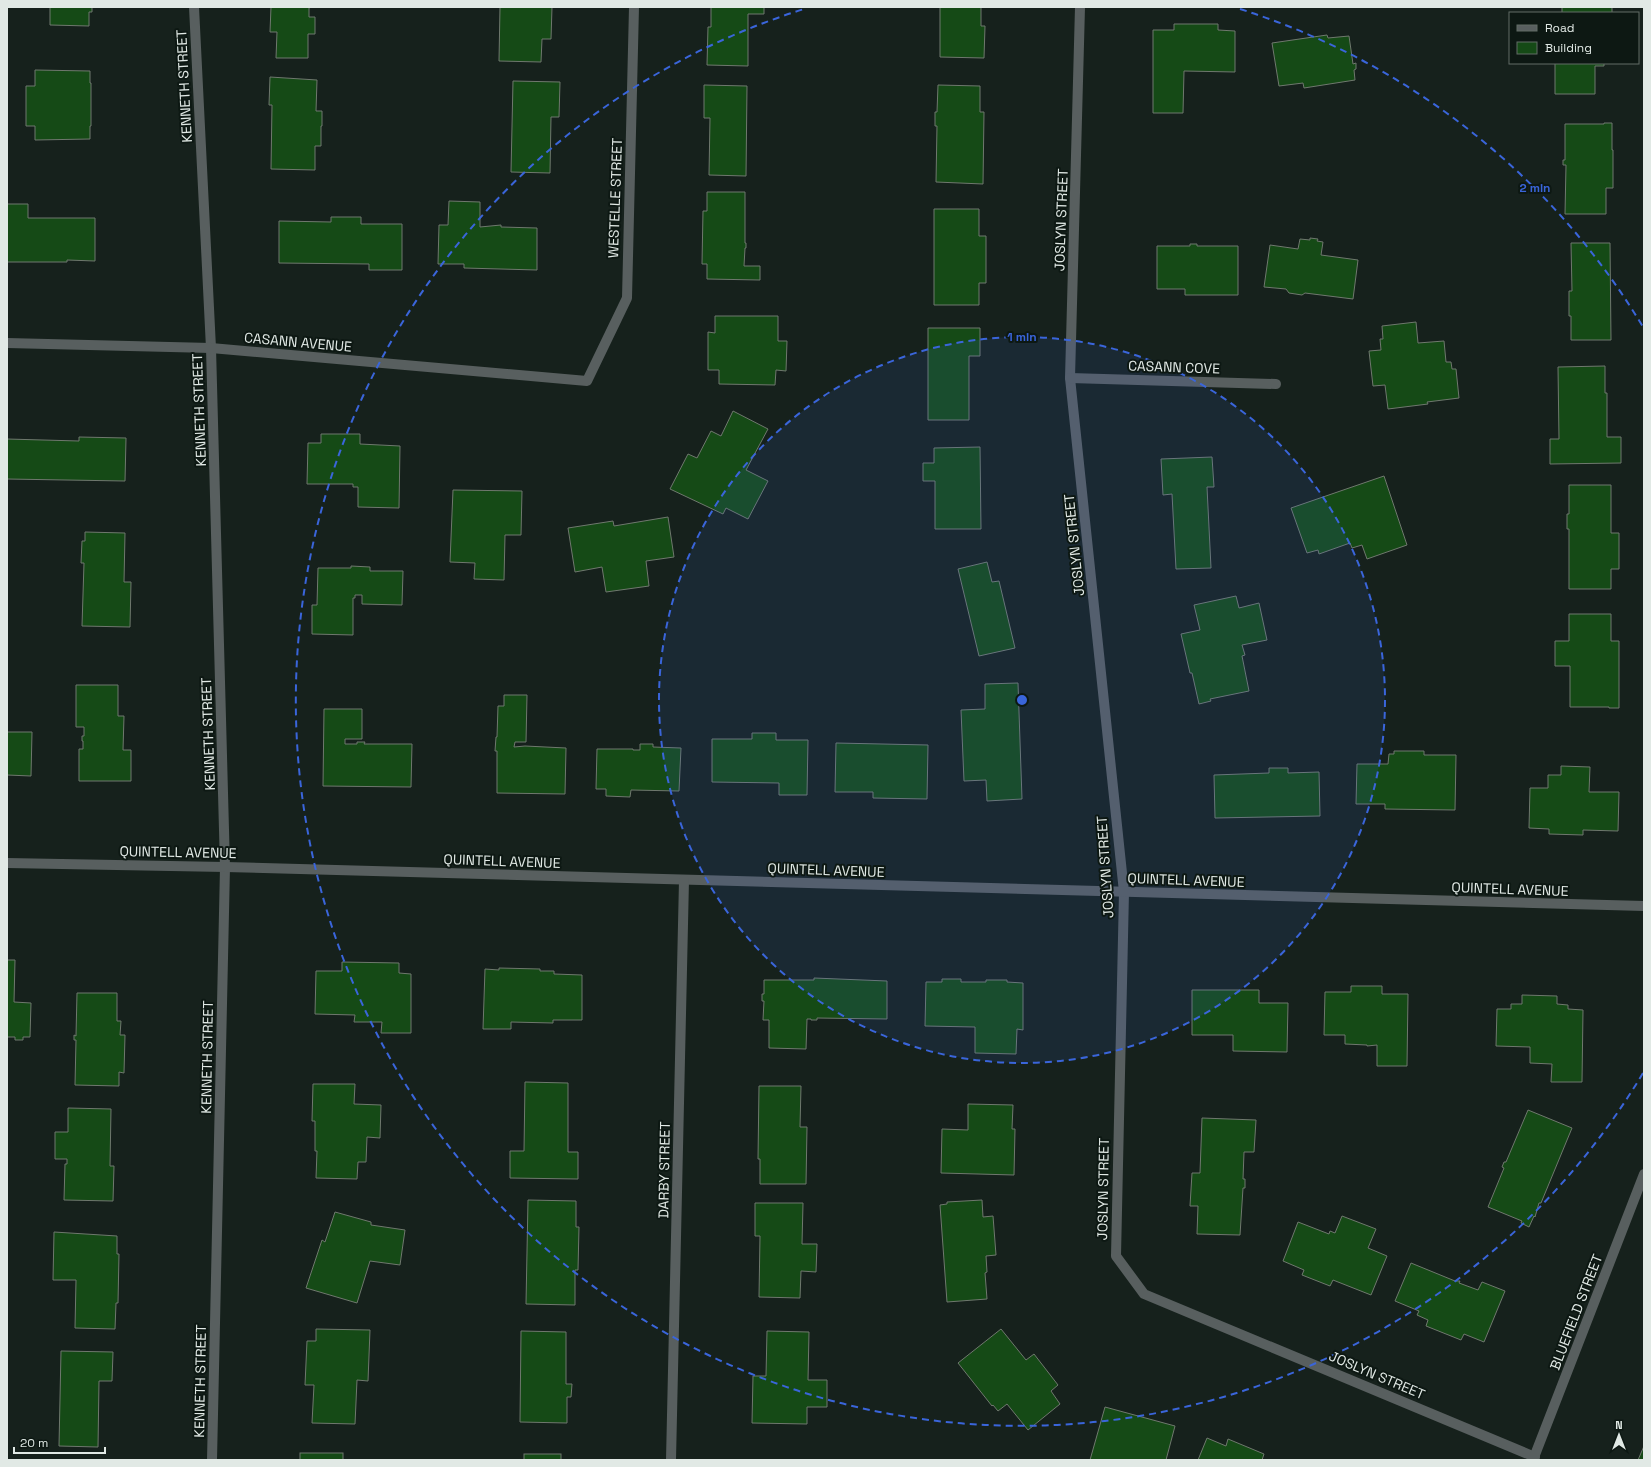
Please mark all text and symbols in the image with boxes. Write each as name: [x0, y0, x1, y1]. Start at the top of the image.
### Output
legend: [1509, 12, 1639, 64]
text: Road: [1545, 20, 1574, 36]
street label: KENNETH STREET: [172, 29, 196, 143]
text: Building: [1545, 40, 1592, 56]
street label: WESTELLE STREET: [604, 138, 626, 258]
street label: JOSLYN STREET: [1050, 168, 1072, 272]
text: 2 min: [1519, 180, 1551, 196]
street label: CASANN AVENUE: [243, 328, 353, 356]
text: 1 min: [1007, 329, 1037, 345]
street label: KENNETH STREET: [188, 353, 210, 467]
street label: CASANN COVE: [1128, 356, 1220, 378]
street label: JOSLYN STREET: [1060, 493, 1088, 597]
street label: KENNETH STREET: [197, 677, 219, 791]
centre of rings: [1015, 693, 1029, 707]
street label: JOSLYN STREET: [1092, 815, 1118, 919]
street label: QUINTELL AVENUE: [119, 842, 237, 862]
street label: QUINTELL AVENUE: [443, 850, 561, 872]
street label: QUINTELL AVENUE: [767, 859, 885, 881]
street label: QUINTELL AVENUE: [1127, 869, 1245, 891]
street label: QUINTELL AVENUE: [1451, 878, 1569, 900]
street label: KENNETH STREET: [197, 1000, 217, 1114]
street label: DARBY STREET: [654, 1121, 674, 1219]
street label: JOSLYN STREET: [1093, 1138, 1113, 1240]
street label: BLUEFIELD STREET: [1546, 1252, 1606, 1372]
street label: KENNETH STREET: [190, 1324, 210, 1438]
street label: JOSLYN STREET: [1326, 1347, 1428, 1403]
north arrow: [1599, 1415, 1639, 1455]
text: N: [1615, 1418, 1623, 1432]
scale bar: [14, 1429, 105, 1455]
text: 20 m: [20, 1435, 48, 1451]

